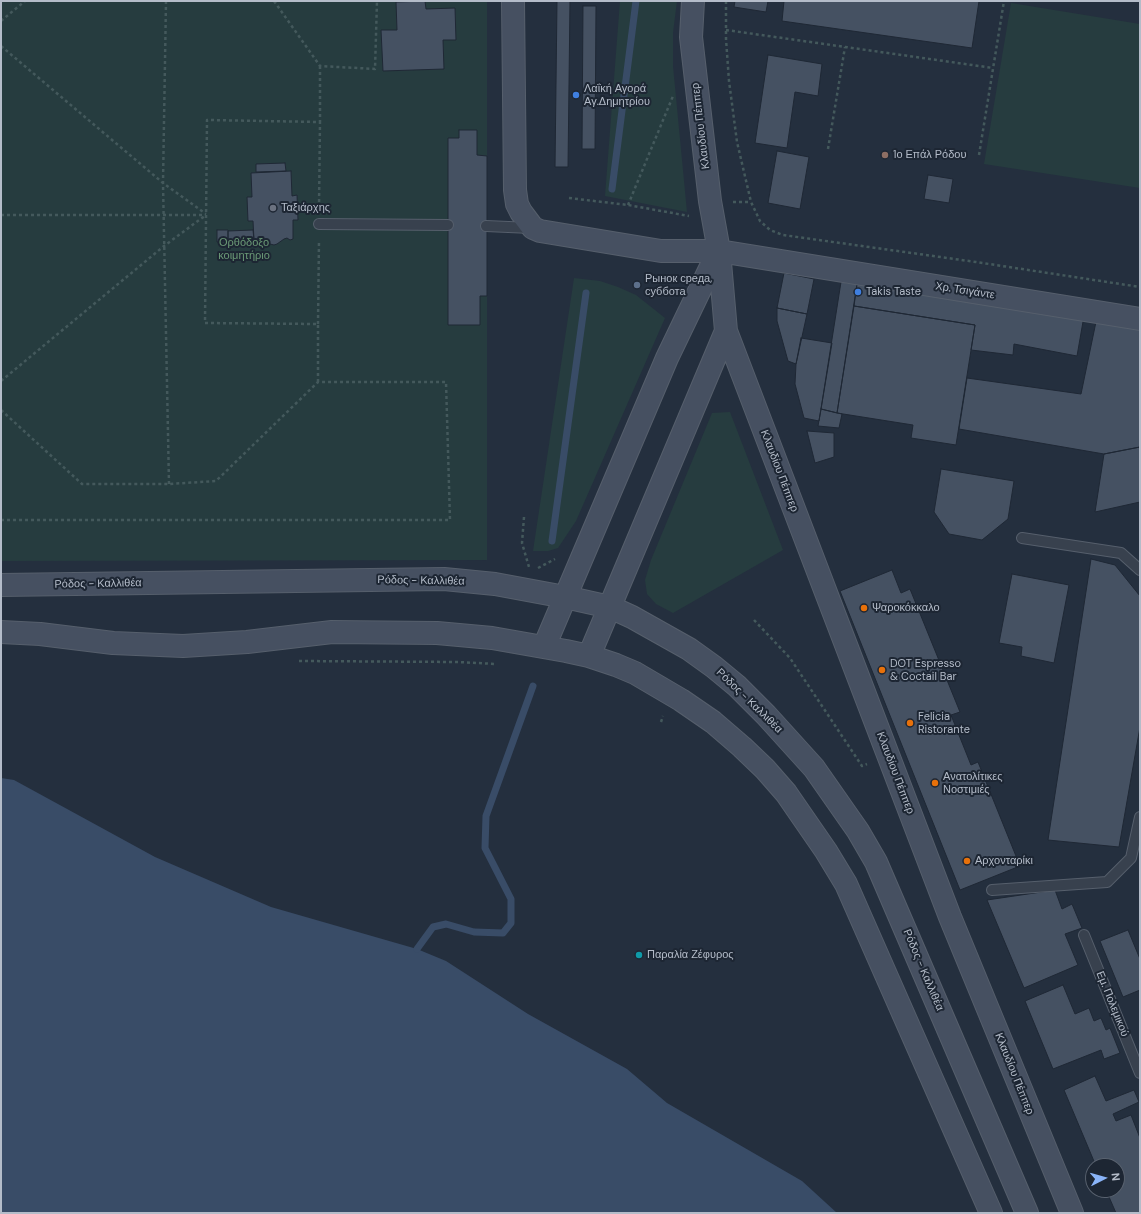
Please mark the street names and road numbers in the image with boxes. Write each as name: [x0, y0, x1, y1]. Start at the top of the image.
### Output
street label: Κλαυδίου Πέππερ: [689, 82, 713, 170]
street label: Χρ. Τσιγάντε: [934, 280, 996, 302]
street label: Κλαυδίου Πέππερ: [757, 428, 801, 514]
street label: Ρόδος - Καλλιθέα: [377, 574, 465, 588]
street label: Ρόδος - Καλλιθέα: [54, 577, 142, 591]
street label: Ρόδος - Καλλιθέα: [713, 666, 785, 736]
street label: Κλαυδίου Πέππερ: [873, 730, 917, 816]
street label: Ρόδος - Καλλιθέα: [900, 927, 946, 1013]
street label: Εμ. Πολεμικού: [1093, 969, 1131, 1039]
street label: Κλαυδίου Πέππερ: [992, 1031, 1036, 1117]

